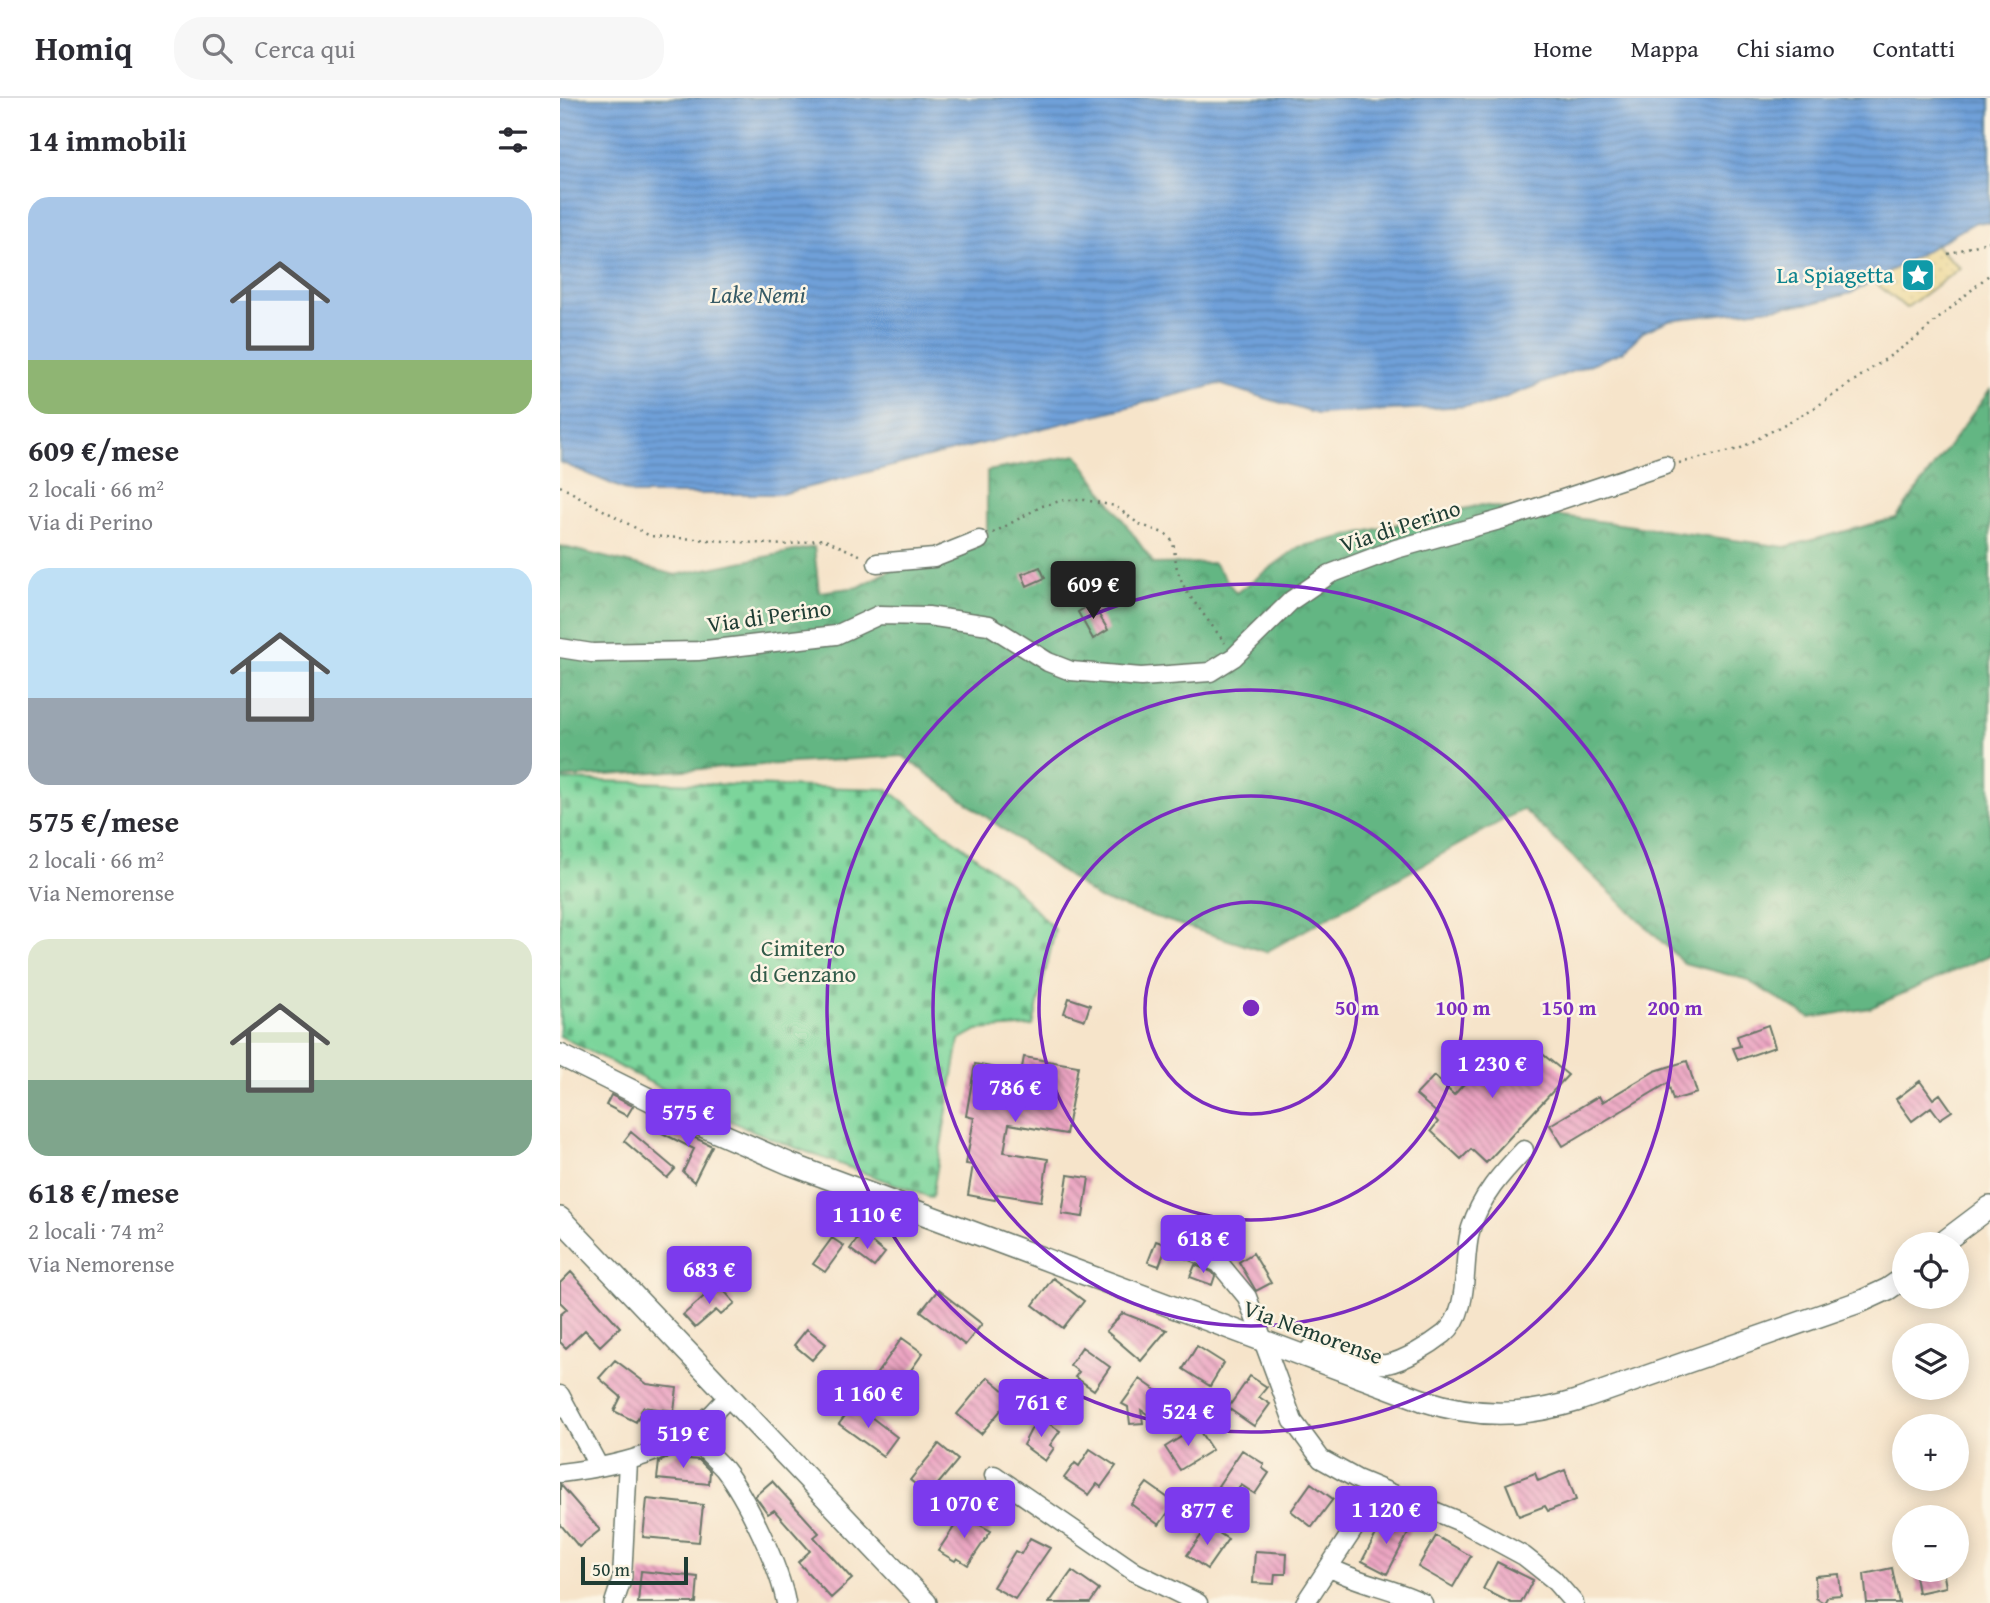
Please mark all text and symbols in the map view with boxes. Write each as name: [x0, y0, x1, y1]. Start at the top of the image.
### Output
search box: [174, 17, 664, 80]
text: Homiq: [35, 24, 132, 72]
icon: search: [198, 29, 236, 67]
text: Cerca qui: [254, 29, 356, 68]
text: Home: [1533, 31, 1592, 66]
text: Mappa: [1630, 31, 1699, 66]
text: Chi siamo: [1737, 31, 1835, 66]
text: Contatti: [1873, 31, 1955, 66]
text: 14 immobili: [28, 118, 187, 162]
icon: filters: [494, 121, 532, 159]
icon: home: [217, 243, 343, 369]
place icon: La Spiagetta: [1899, 256, 1937, 294]
place label: La Spiagetta: [1777, 258, 1894, 291]
water label: Lake Nemi: [709, 277, 806, 312]
text: 609 €/mese: [28, 428, 179, 472]
text: 2 locali · 66 m²: [28, 472, 164, 505]
street label: Via di Perino: [1335, 491, 1464, 561]
text: Via di Perino: [28, 505, 153, 538]
pin: 609 €: [1044, 561, 1142, 621]
text: 609 €: [1067, 567, 1119, 600]
street label: Via di Perino: [705, 590, 833, 641]
icon: home: [217, 614, 343, 740]
text: 575 €/mese: [28, 799, 179, 843]
text: 2 locali · 66 m²: [28, 843, 164, 876]
text: Via Nemorense: [28, 876, 175, 909]
park label: Cimitero di Genzano: [750, 931, 856, 990]
icon: home: [217, 985, 343, 1111]
text: 50 m: [1335, 992, 1379, 1023]
text: 100 m: [1435, 992, 1491, 1023]
text: 150 m: [1541, 992, 1597, 1023]
text: 200 m: [1647, 992, 1703, 1023]
centre of rings: [1239, 996, 1263, 1020]
pin: 1 230 €: [1427, 1040, 1557, 1100]
text: 1 230 €: [1457, 1046, 1527, 1079]
pin: 786 €: [966, 1065, 1064, 1124]
text: 786 €: [989, 1070, 1041, 1103]
pin: 575 €: [639, 1090, 737, 1149]
text: 575 €: [662, 1095, 714, 1128]
text: 618 €/mese: [28, 1170, 179, 1214]
pin: 1 110 €: [802, 1192, 932, 1251]
text: 1 110 €: [832, 1197, 902, 1230]
text: 2 locali · 74 m²: [28, 1214, 164, 1247]
pin: 618 €: [1154, 1216, 1252, 1275]
text: 618 €: [1177, 1221, 1229, 1254]
map controls: [1892, 1232, 1969, 1582]
button: locate: [1892, 1232, 1969, 1309]
pin: 683 €: [660, 1246, 758, 1306]
text: Via Nemorense: [28, 1247, 175, 1280]
text: 683 €: [683, 1252, 735, 1285]
street label: Via Nemorense: [1239, 1291, 1388, 1372]
button: layers: [1892, 1323, 1969, 1400]
pin: 1 160 €: [803, 1370, 933, 1430]
text: 1 160 €: [833, 1376, 903, 1409]
pin: 761 €: [992, 1380, 1090, 1439]
text: 761 €: [1015, 1385, 1067, 1418]
pin: 524 €: [1139, 1388, 1237, 1448]
text: 524 €: [1162, 1394, 1214, 1427]
pin: 519 €: [634, 1410, 732, 1470]
button: +: [1892, 1414, 1969, 1491]
text: 519 €: [657, 1416, 709, 1449]
pin: 1 070 €: [899, 1480, 1029, 1540]
text: 1 070 €: [929, 1486, 999, 1519]
pin: 1 120 €: [1321, 1486, 1451, 1546]
pin: 877 €: [1158, 1488, 1256, 1547]
text: 1 120 €: [1351, 1492, 1421, 1525]
text: 877 €: [1181, 1493, 1233, 1526]
button: −: [1892, 1505, 1969, 1582]
scale bar: [581, 1554, 688, 1586]
text: 50 m: [592, 1555, 630, 1583]

